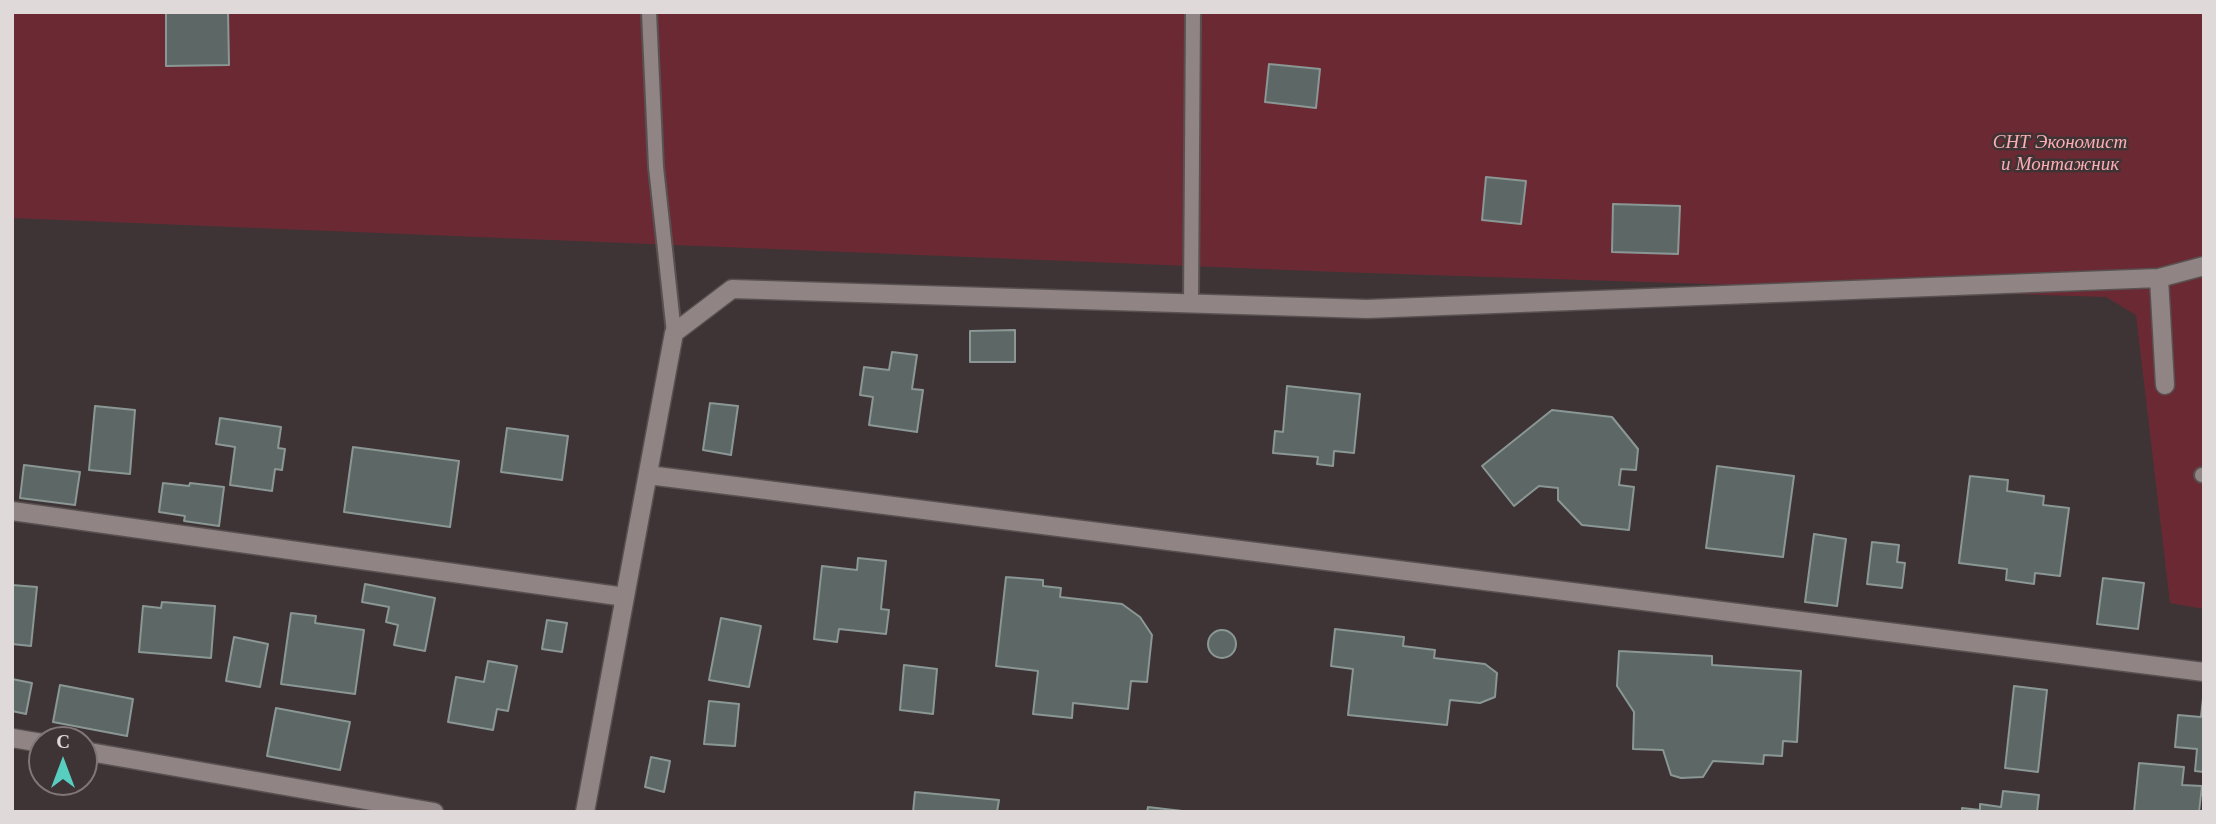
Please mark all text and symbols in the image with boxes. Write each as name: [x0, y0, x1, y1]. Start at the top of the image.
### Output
park label: СНТ Экономист и Монтажник: [1993, 132, 2127, 176]
north arrow: [28, 726, 98, 796]
text: С: [56, 730, 70, 753]

